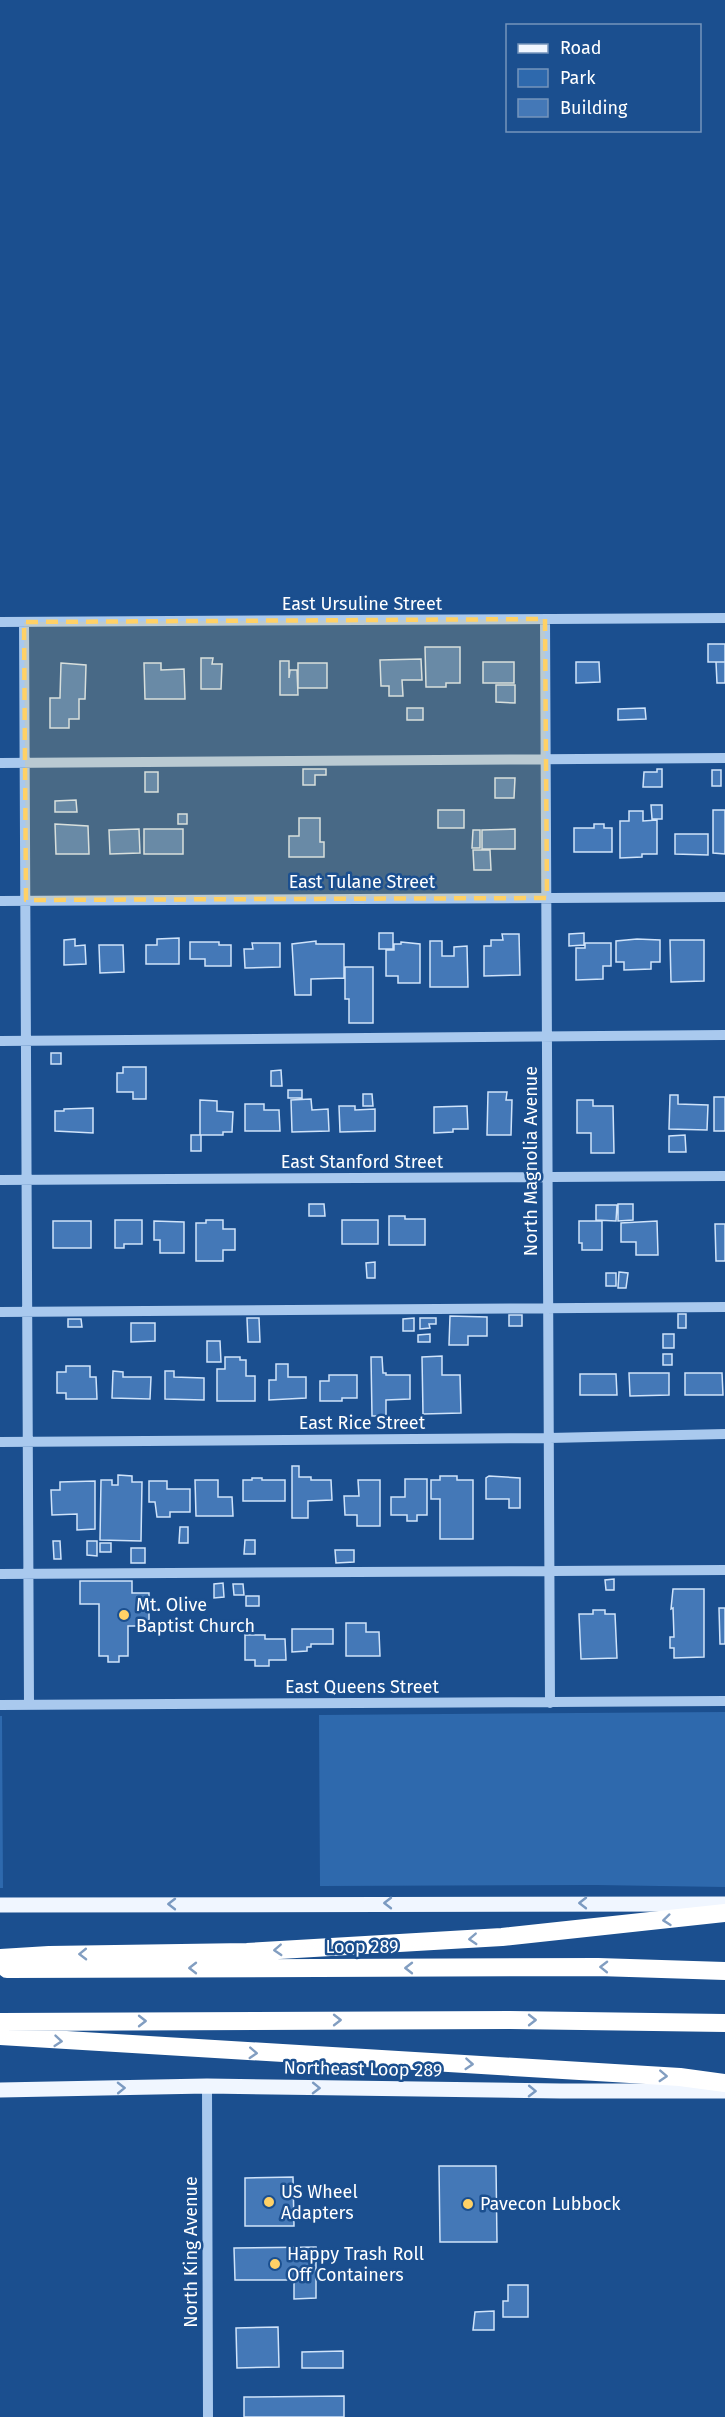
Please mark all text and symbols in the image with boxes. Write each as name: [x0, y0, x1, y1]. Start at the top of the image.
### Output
legend: [506, 24, 701, 132]
text: Road: [560, 37, 602, 59]
text: Park: [560, 67, 596, 89]
text: Building: [560, 97, 628, 119]
street label: East Ursuline Street: [282, 593, 443, 615]
street label: East Tulane Street: [289, 871, 436, 893]
street label: North Magnolia Avenue: [520, 1066, 542, 1256]
street label: East Stanford Street: [281, 1151, 444, 1173]
street label: East Rice Street: [299, 1412, 426, 1434]
place label: Mt. Olive Baptist Church: [136, 1594, 255, 1637]
marker: Mt. Olive Baptist Church: [117, 1608, 131, 1622]
street label: East Queens Street: [285, 1676, 439, 1698]
one-way arrow: [167, 1897, 176, 1910]
one-way arrow: [383, 1897, 392, 1909]
one-way arrow: [578, 1897, 587, 1909]
one-way arrow: [662, 1914, 672, 1926]
one-way arrow: [468, 1932, 477, 1945]
street label: Loop 289: [326, 1936, 398, 1958]
one-way arrow: [274, 1944, 283, 1957]
one-way arrow: [79, 1948, 88, 1961]
one-way arrow: [599, 1961, 608, 1973]
one-way arrow: [188, 1962, 197, 1974]
one-way arrow: [404, 1962, 413, 1974]
one-way arrow: [138, 2014, 147, 2027]
one-way arrow: [333, 2014, 342, 2026]
one-way arrow: [528, 2014, 537, 2026]
one-way arrow: [54, 2034, 63, 2047]
one-way arrow: [248, 2046, 257, 2059]
street label: Northeast Loop 289: [283, 2057, 443, 2081]
one-way arrow: [464, 2057, 473, 2070]
one-way arrow: [659, 2069, 668, 2082]
one-way arrow: [117, 2081, 126, 2094]
one-way arrow: [312, 2082, 321, 2094]
one-way arrow: [528, 2084, 537, 2097]
street label: North King Avenue: [180, 2176, 202, 2328]
place label: US Wheel Adapters: [281, 2181, 358, 2224]
place label: Pavecon Lubbock: [480, 2193, 621, 2215]
marker: US Wheel Adapters: [262, 2195, 276, 2209]
marker: Pavecon Lubbock: [461, 2197, 475, 2211]
place label: Happy Trash Roll Off Containers: [287, 2243, 424, 2286]
marker: Happy Trash Roll Off Containers: [268, 2257, 282, 2271]

